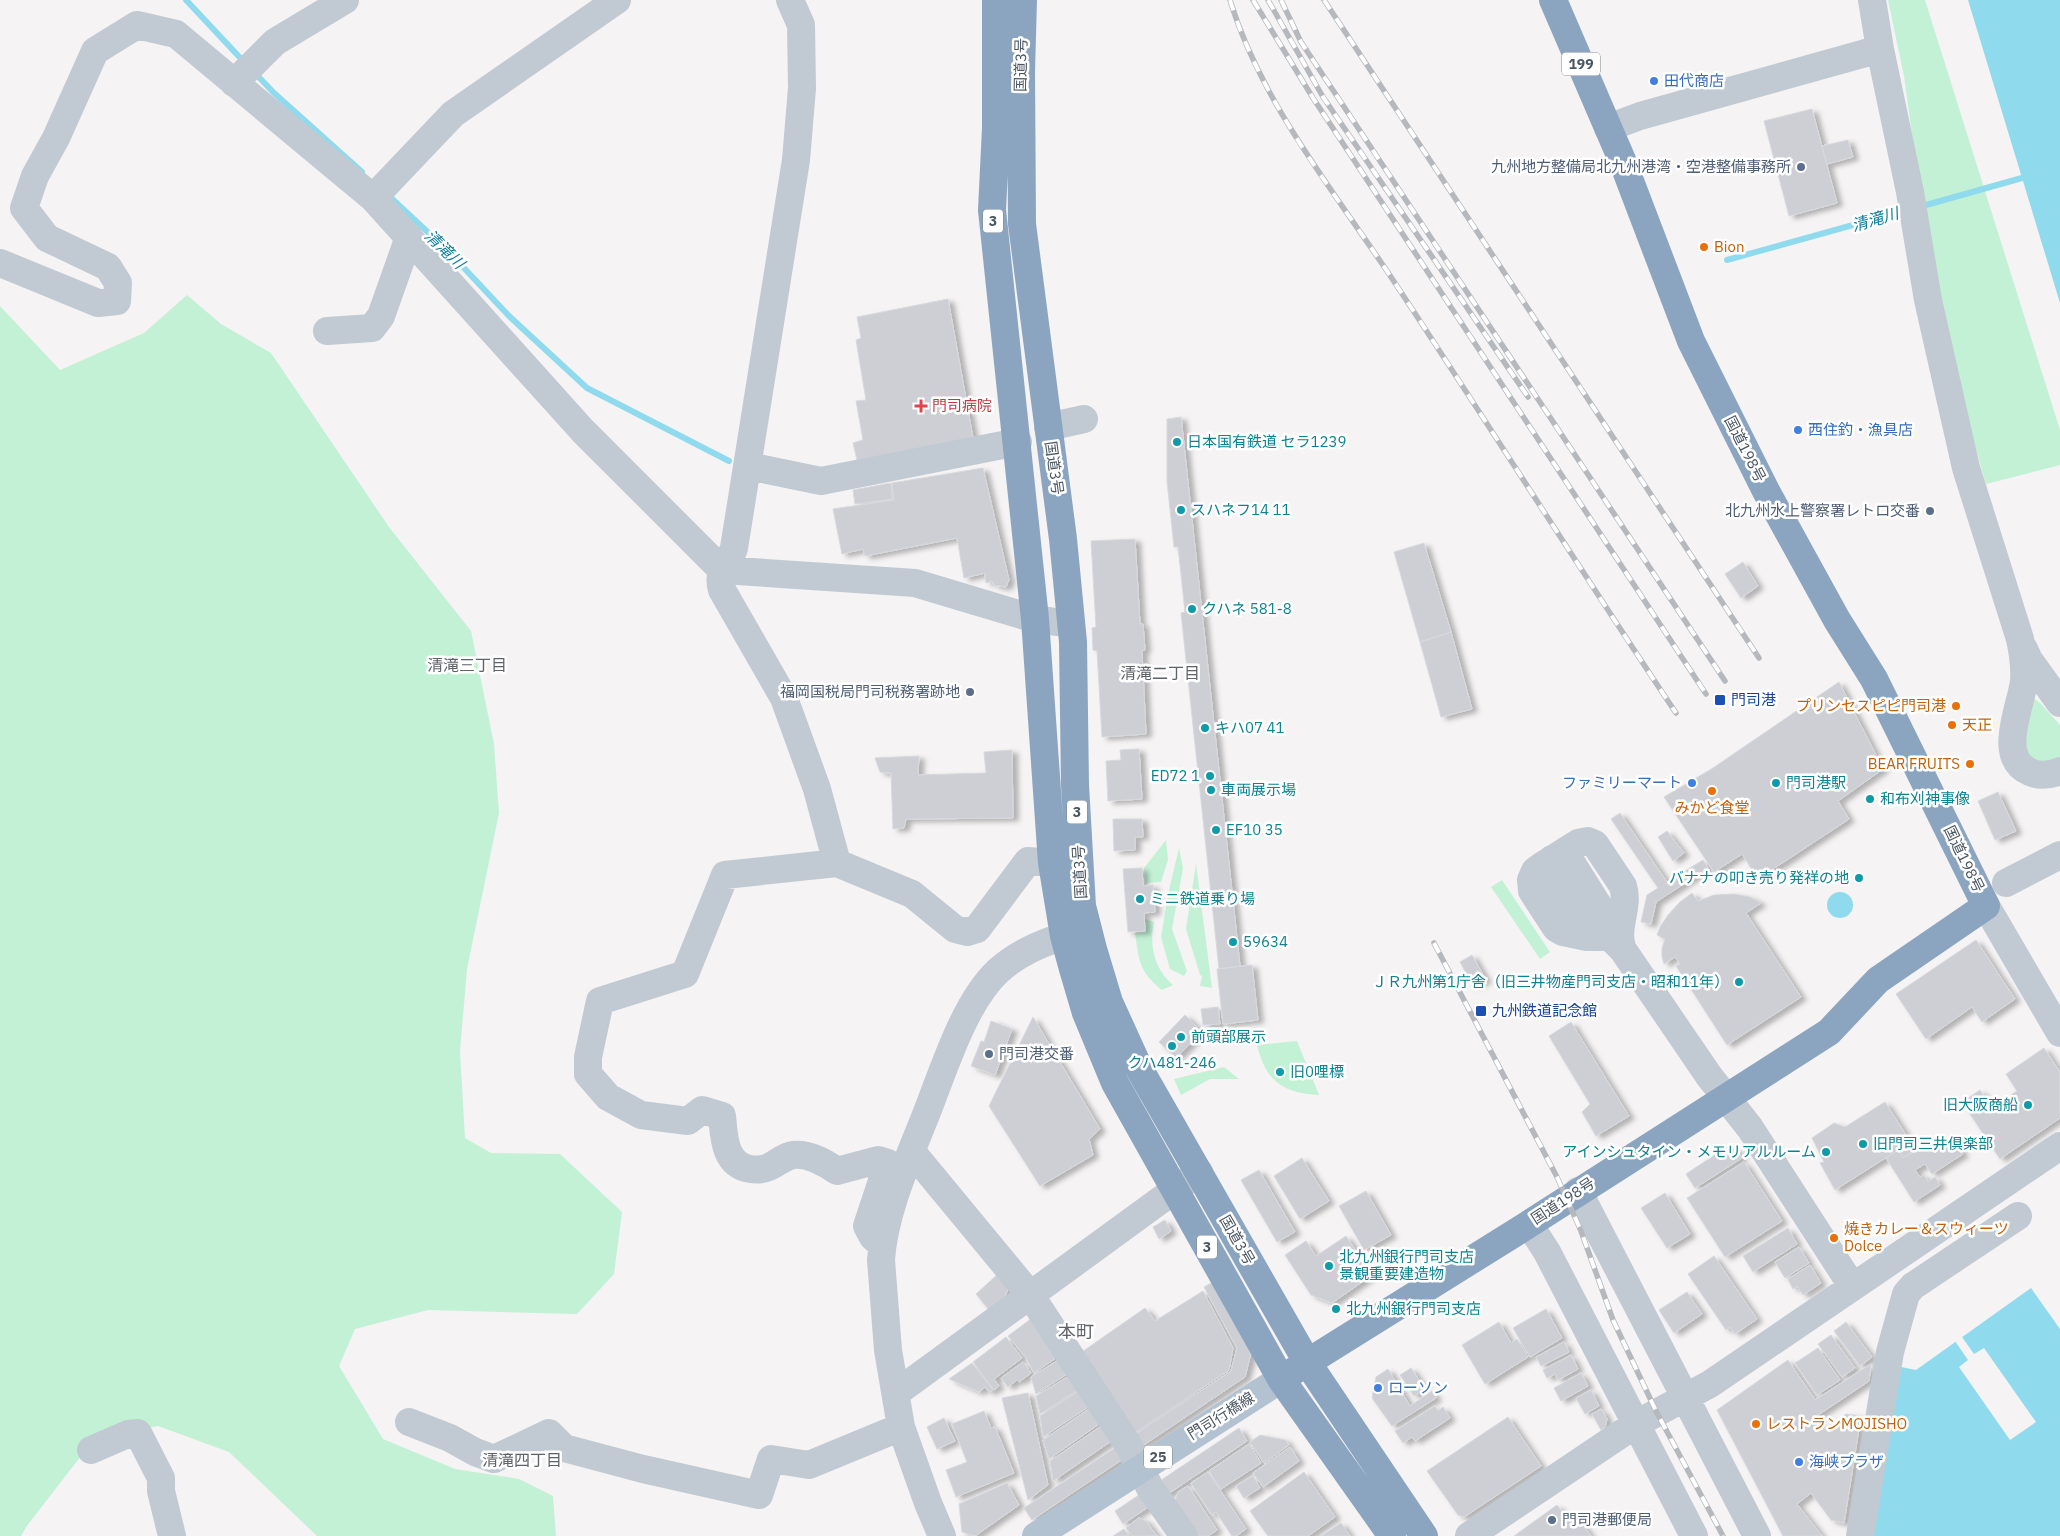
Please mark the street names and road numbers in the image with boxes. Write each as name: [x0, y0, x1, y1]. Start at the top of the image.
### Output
street label: 国道3号: [1011, 38, 1030, 92]
road number: 199: [1562, 52, 1600, 76]
road number: 3: [983, 210, 1003, 232]
street label: 国道198号: [1721, 412, 1770, 485]
street label: 国道3号: [1041, 440, 1068, 496]
road number: 3: [1067, 800, 1087, 824]
street label: 国道198号: [1940, 822, 1989, 895]
street label: 国道3号: [1069, 845, 1090, 899]
street label: 国道198号: [1527, 1173, 1598, 1228]
street label: 国道3号: [1216, 1212, 1259, 1268]
road number: 3: [1197, 1236, 1217, 1258]
street label: 門司行橋線: [1184, 1388, 1258, 1444]
road number: 25: [1144, 1445, 1172, 1468]

